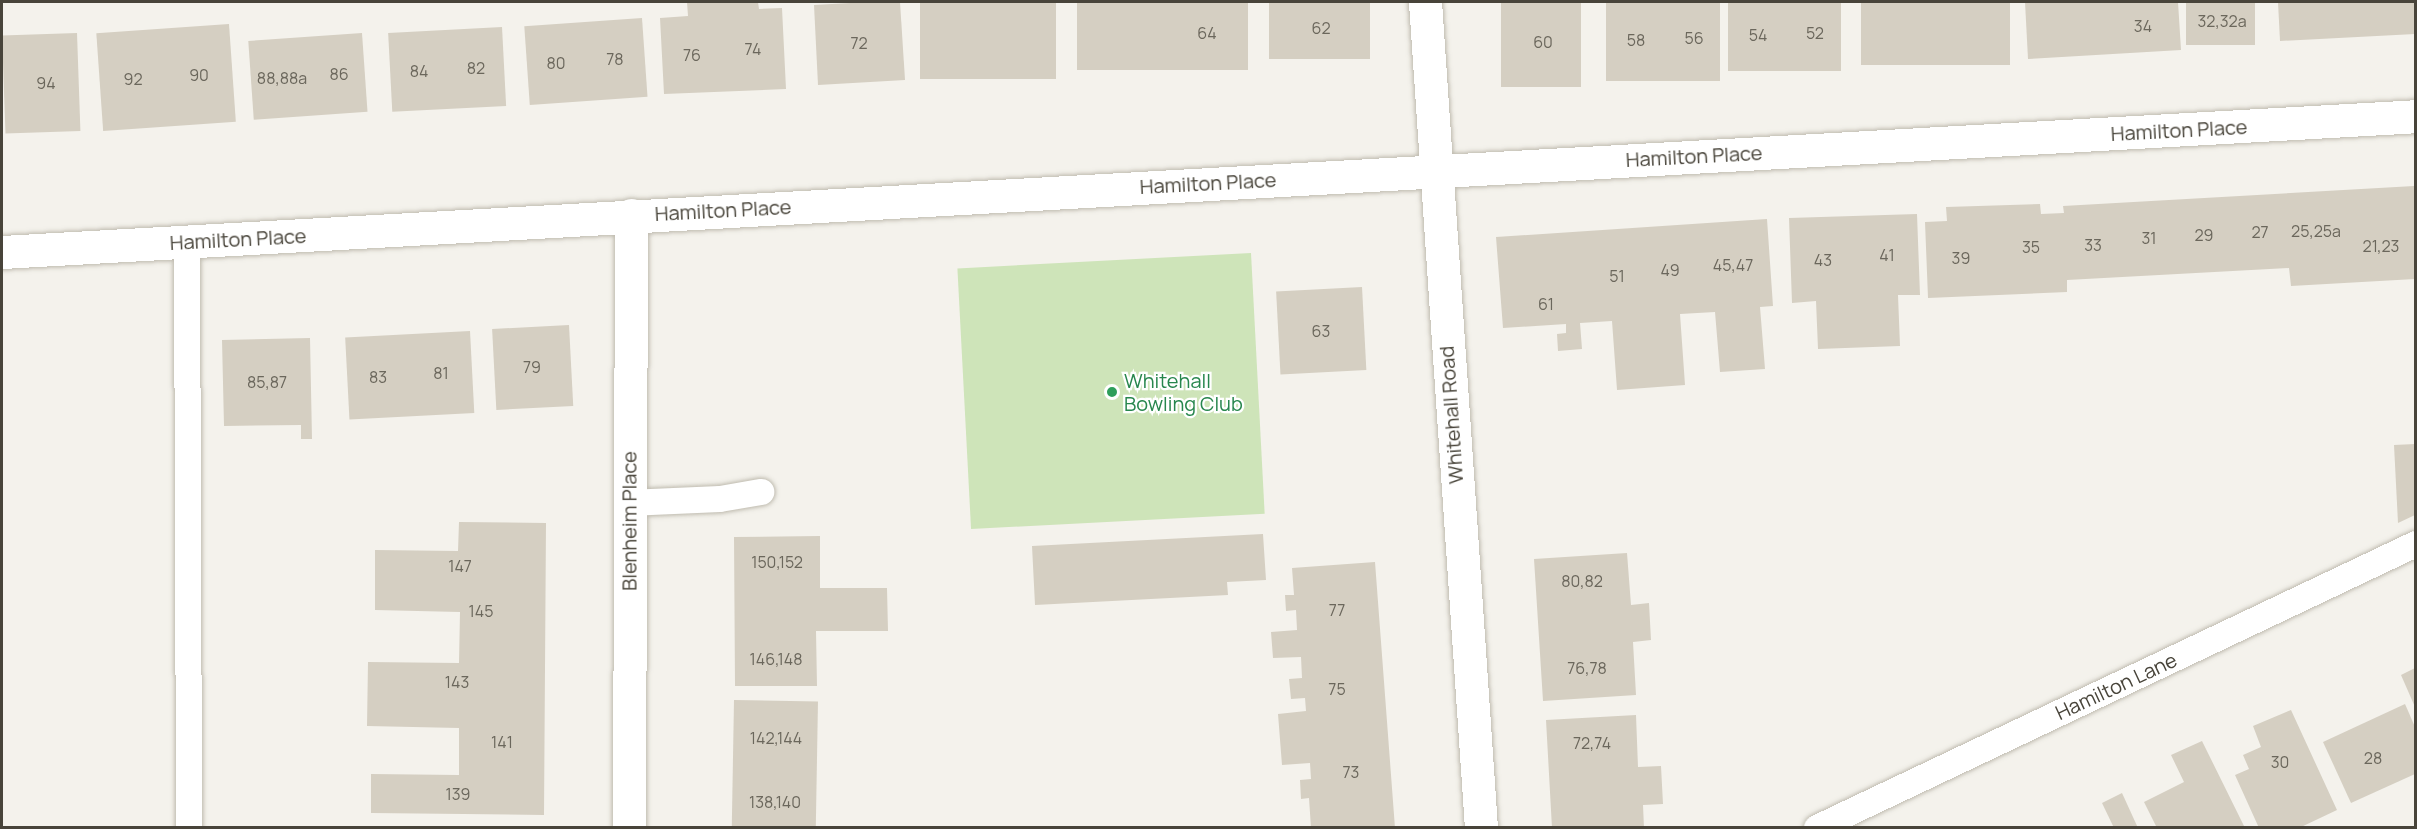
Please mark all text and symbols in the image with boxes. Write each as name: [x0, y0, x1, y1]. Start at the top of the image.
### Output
house number: 32,32a: [2197, 11, 2247, 31]
house number: 34: [2134, 16, 2152, 36]
house number: 62: [1311, 18, 1331, 38]
house number: 64: [1197, 23, 1217, 43]
house number: 52: [1806, 23, 1824, 43]
house number: 54: [1749, 25, 1767, 45]
house number: 56: [1684, 28, 1704, 48]
house number: 58: [1627, 30, 1645, 50]
house number: 60: [1533, 32, 1553, 52]
house number: 72: [850, 33, 868, 53]
house number: 74: [745, 39, 761, 59]
house number: 76: [683, 45, 701, 65]
house number: 78: [606, 49, 624, 69]
house number: 80: [546, 53, 566, 73]
house number: 82: [467, 58, 485, 78]
house number: 84: [410, 61, 428, 81]
house number: 86: [329, 64, 349, 84]
house number: 90: [189, 65, 209, 85]
house number: 88,88a: [257, 68, 307, 88]
house number: 92: [123, 69, 143, 89]
house number: 94: [36, 73, 56, 93]
street label: Hamilton Place: [2110, 114, 2248, 146]
street label: Hamilton Place: [1625, 140, 1763, 172]
street label: Hamilton Place: [1139, 167, 1277, 199]
street label: Hamilton Place: [654, 194, 792, 226]
house number: 25,25a: [2291, 221, 2341, 241]
house number: 27: [2251, 222, 2269, 242]
street label: Hamilton Place: [169, 223, 307, 255]
house number: 29: [2194, 225, 2214, 245]
house number: 31: [2141, 228, 2157, 248]
house number: 33: [2084, 235, 2102, 255]
house number: 21,23: [2363, 236, 2399, 256]
house number: 35: [2022, 237, 2040, 257]
house number: 41: [1879, 245, 1895, 265]
house number: 39: [1952, 248, 1970, 268]
house number: 43: [1814, 250, 1832, 270]
house number: 45,47: [1713, 255, 1753, 275]
house number: 49: [1660, 260, 1680, 280]
house number: 51: [1609, 266, 1625, 286]
house number: 61: [1538, 294, 1554, 314]
house number: 63: [1312, 321, 1330, 341]
street label: Whitehall Road: [1434, 345, 1468, 485]
house number: 79: [523, 357, 541, 377]
house number: 81: [433, 363, 449, 383]
house number: 83: [369, 367, 387, 387]
place label: Whitehall Bowling Club: [1124, 368, 1243, 415]
house number: 85,87: [247, 372, 287, 392]
marker: Whitehall Bowling Club: [1105, 385, 1119, 399]
street label: Blenheim Place: [617, 451, 641, 591]
house number: 150,152: [751, 552, 803, 572]
house number: 147: [448, 556, 472, 576]
house number: 80,82: [1561, 571, 1603, 591]
house number: 77: [1329, 600, 1345, 620]
house number: 145: [469, 601, 493, 621]
street label: Hamilton Lane: [2051, 647, 2181, 725]
house number: 146,148: [750, 649, 802, 669]
house number: 76,78: [1567, 658, 1607, 678]
house number: 143: [445, 672, 469, 692]
house number: 75: [1328, 679, 1346, 699]
house number: 142,144: [750, 728, 802, 748]
house number: 141: [491, 732, 513, 752]
house number: 72,74: [1573, 733, 1611, 753]
house number: 28: [2364, 748, 2382, 768]
house number: 30: [2271, 752, 2289, 772]
house number: 73: [1343, 762, 1359, 782]
house number: 139: [445, 784, 471, 804]
house number: 138,140: [749, 792, 801, 812]

